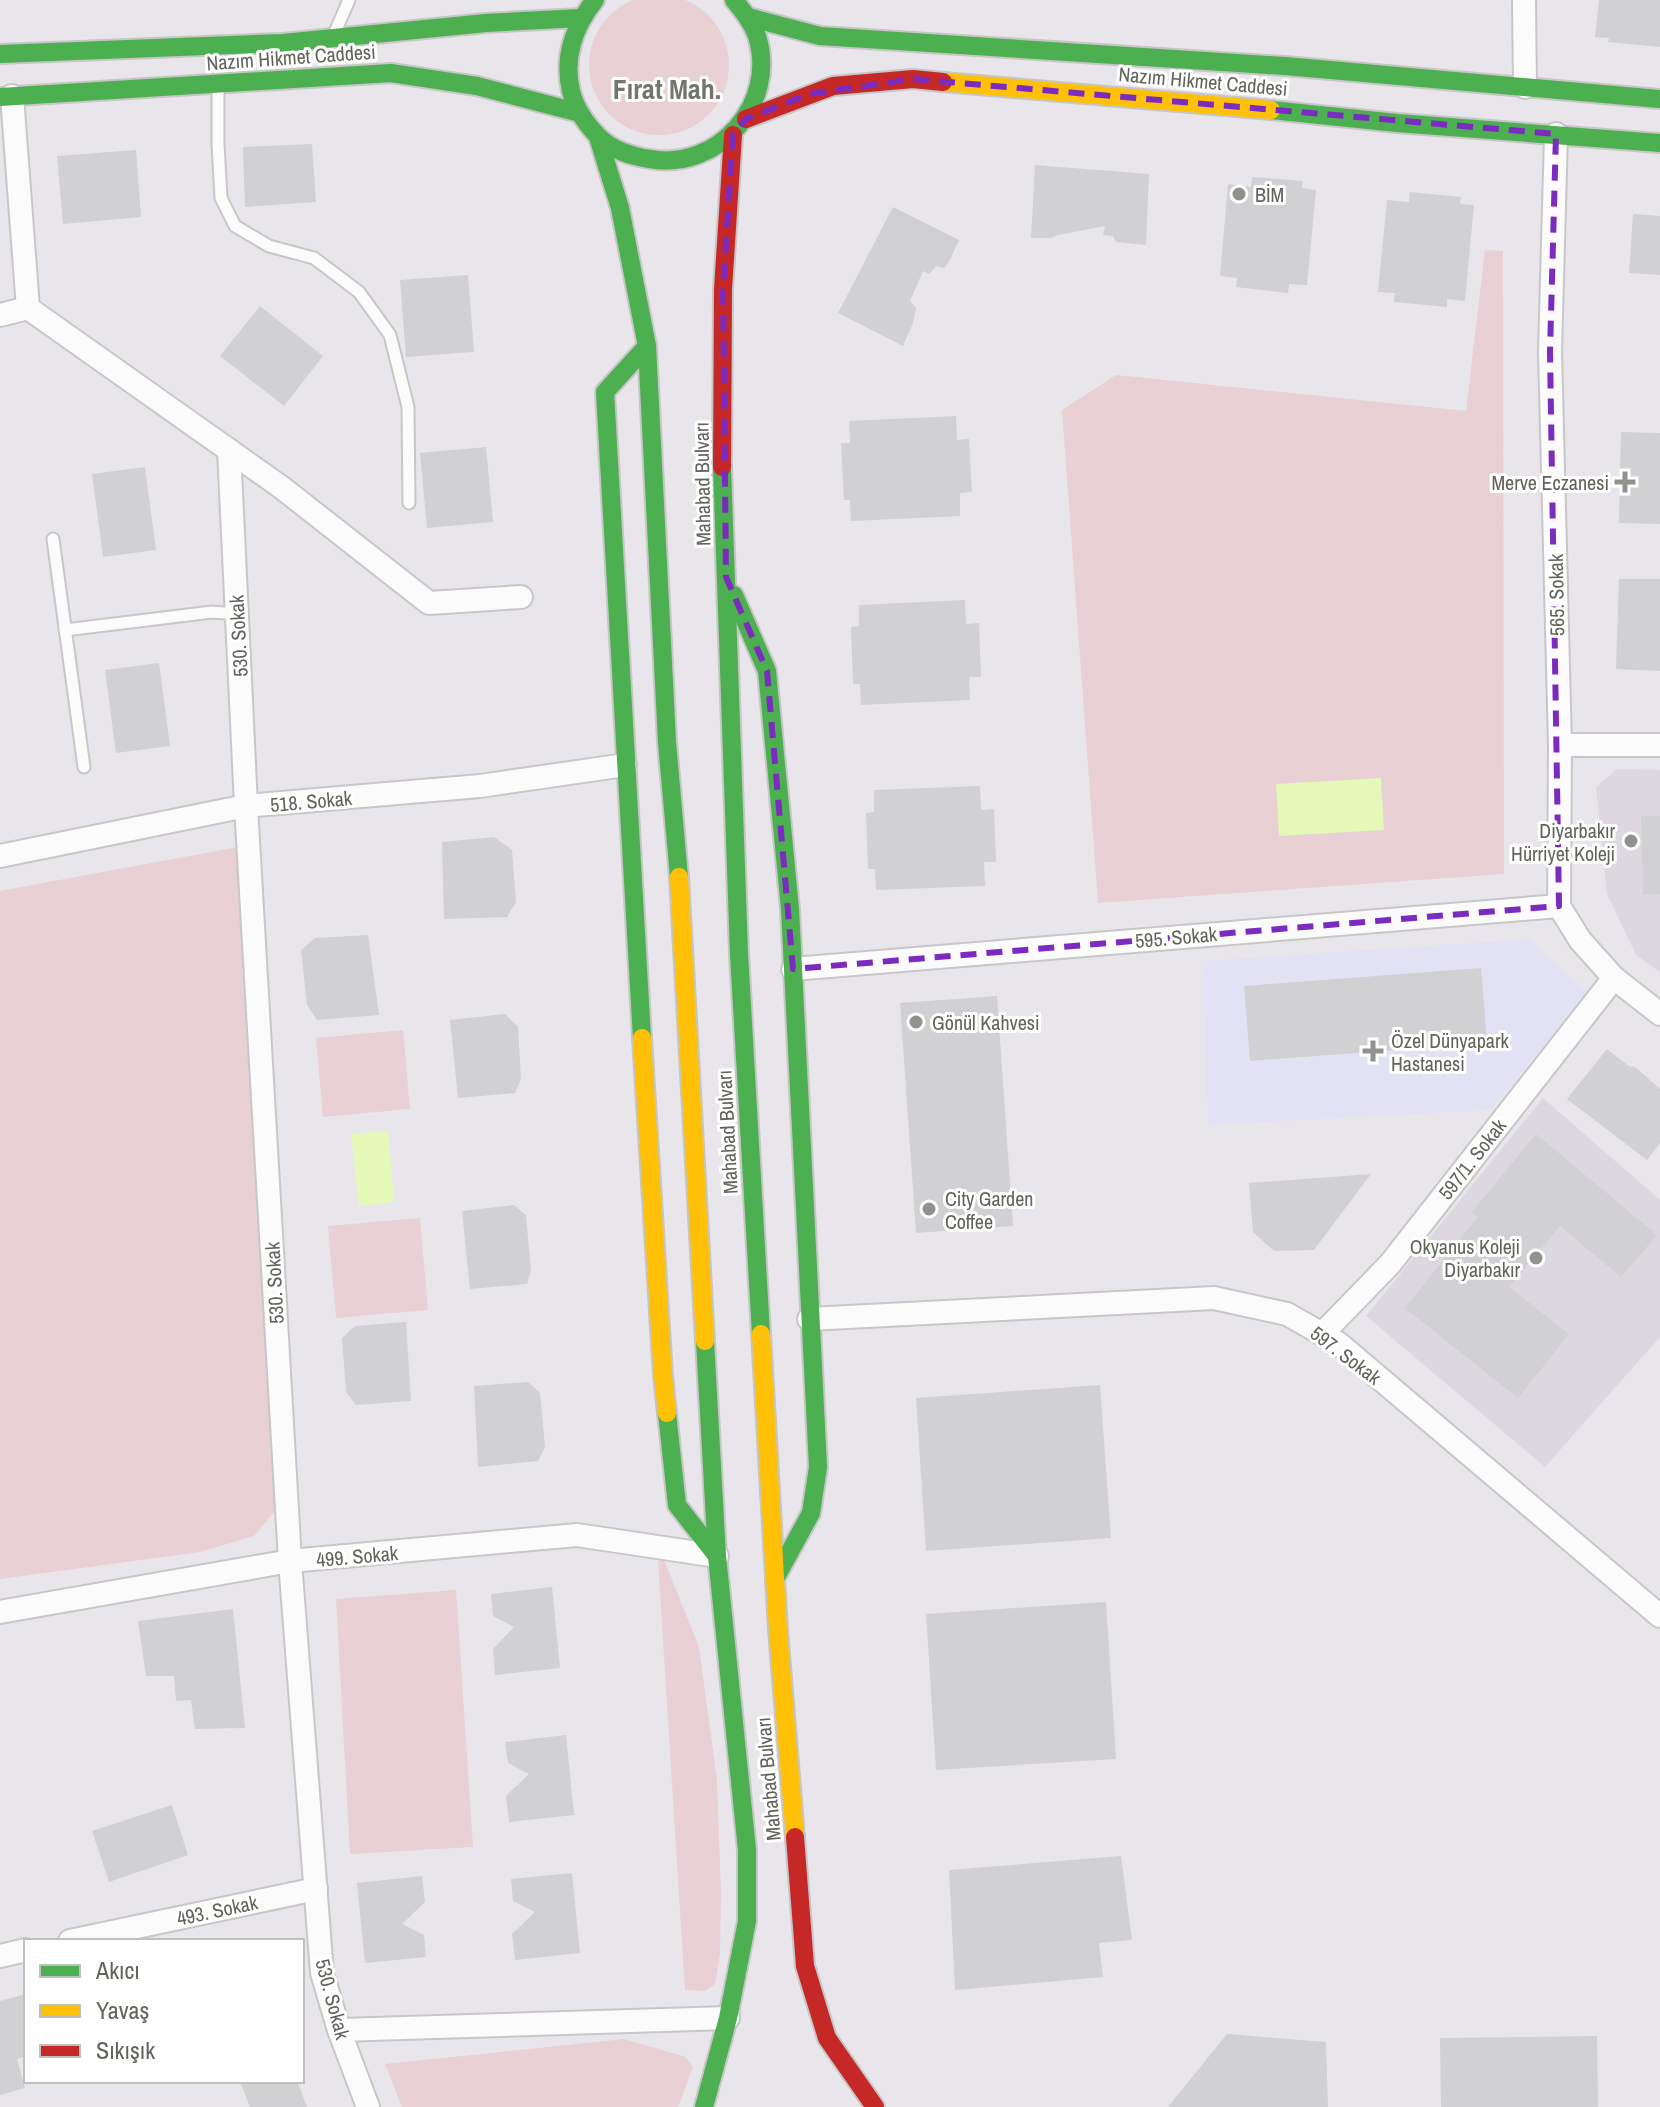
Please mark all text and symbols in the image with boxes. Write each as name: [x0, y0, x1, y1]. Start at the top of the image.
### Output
street label: Nazım Hikmet Caddesi: [205, 38, 377, 76]
street label: Nazım Hikmet Caddesi: [1117, 60, 1289, 102]
district label: Fırat Mah.: [613, 70, 721, 108]
place label: BİM: [1255, 181, 1284, 208]
marker: BİM: [1230, 185, 1248, 203]
street label: Mahabad Bulvarı: [687, 422, 717, 546]
place label: Merve Eczanesi: [1491, 469, 1609, 496]
marker: Merve Eczanesi: [1616, 473, 1634, 491]
street label: 565. Sokak: [1542, 553, 1570, 636]
street label: 530. Sokak: [222, 594, 254, 678]
street label: 518. Sokak: [269, 784, 354, 818]
place label: Diyarbakır Hürriyet Koleji: [1511, 817, 1616, 867]
marker: Diyarbakır Hürriyet Koleji: [1622, 832, 1640, 850]
street label: 595. Sokak: [1134, 920, 1219, 954]
place label: Gönül Kahvesi: [932, 1009, 1040, 1036]
marker: Gönül Kahvesi: [907, 1013, 925, 1031]
place label: Özel Dünyapark Hastanesi: [1391, 1027, 1509, 1077]
marker: Özel Dünyapark Hastanesi: [1362, 1040, 1384, 1062]
street label: Mahabad Bulvarı: [710, 1069, 744, 1195]
street label: 597/1. Sokak: [1432, 1112, 1513, 1205]
place label: City Garden Coffee: [945, 1185, 1033, 1235]
marker: City Garden Coffee: [920, 1200, 938, 1218]
place label: Okyanus Koleji Diyarbakır: [1410, 1233, 1521, 1283]
street label: 530. Sokak: [258, 1241, 290, 1325]
marker: Okyanus Koleji Diyarbakır: [1527, 1249, 1545, 1267]
street label: 597. Sokak: [1305, 1320, 1388, 1391]
street label: 499. Sokak: [315, 1539, 400, 1573]
street label: Mahabad Bulvarı: [749, 1716, 787, 1842]
street label: 493. Sokak: [174, 1888, 261, 1932]
legend: [24, 1939, 304, 2083]
text: Akıcı: [95, 1954, 140, 1986]
street label: 530. Sokak: [309, 1956, 357, 2043]
text: Yavaş: [96, 1994, 149, 2026]
text: Sıkışık: [96, 2034, 155, 2066]

